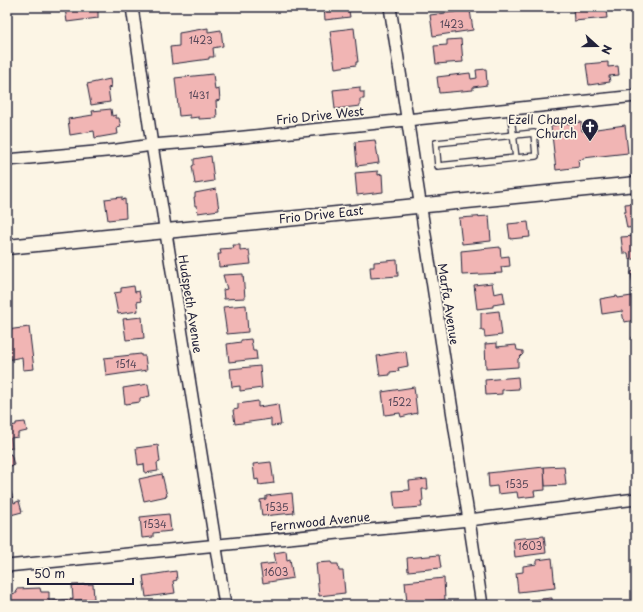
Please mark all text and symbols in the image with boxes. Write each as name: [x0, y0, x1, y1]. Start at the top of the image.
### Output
house number: 1423: [440, 16, 464, 31]
north arrow: [577, 26, 617, 66]
house number: 1423: [189, 32, 213, 47]
text: N: [597, 43, 616, 57]
house number: 1431: [189, 87, 209, 102]
street label: Frio Drive West: [275, 101, 365, 129]
place label: Ezell Chapel Church: [508, 110, 577, 142]
church icon: Ezell Chapel Church: [580, 117, 600, 142]
street label: Frio Drive East: [278, 201, 364, 227]
street label: Hudspeth Avenue: [174, 253, 208, 355]
street label: Marfa Avenue: [434, 262, 464, 346]
house number: 1514: [115, 356, 137, 371]
house number: 1522: [388, 394, 412, 409]
house number: 1535: [505, 476, 529, 491]
house number: 1535: [265, 499, 289, 514]
street label: Fernwood Avenue: [269, 507, 371, 535]
house number: 1534: [143, 516, 167, 531]
house number: 1603: [518, 538, 542, 553]
scale bar: [28, 560, 133, 586]
text: 50 m: [34, 564, 65, 582]
house number: 1603: [264, 564, 288, 579]

